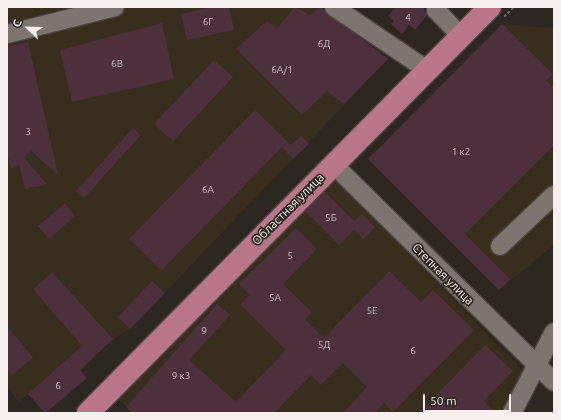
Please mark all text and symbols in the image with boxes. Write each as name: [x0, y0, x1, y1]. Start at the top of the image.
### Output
north arrow: [8, 8, 48, 48]
house number: 4: [405, 12, 411, 24]
house number: 6Г: [203, 16, 213, 28]
text: С: [10, 18, 24, 29]
house number: 6Д: [318, 38, 330, 50]
house number: 6В: [111, 58, 123, 70]
house number: 6А/1: [271, 64, 293, 76]
house number: 3: [25, 126, 31, 138]
house number: 1 к2: [452, 146, 470, 158]
street label: Областная улица: [249, 170, 327, 248]
house number: 6А: [202, 184, 214, 196]
house number: 5Б: [325, 212, 337, 224]
street label: Степная улица: [409, 240, 477, 308]
house number: 5: [287, 250, 293, 262]
house number: 5А: [269, 292, 281, 304]
house number: 5Е: [366, 305, 378, 317]
house number: 9: [201, 325, 207, 337]
house number: 5Д: [318, 339, 330, 351]
house number: 6: [410, 345, 416, 357]
house number: 9 к3: [172, 370, 190, 382]
house number: 6: [55, 380, 61, 392]
scale bar: [425, 386, 513, 412]
text: 50 m: [430, 394, 457, 407]

